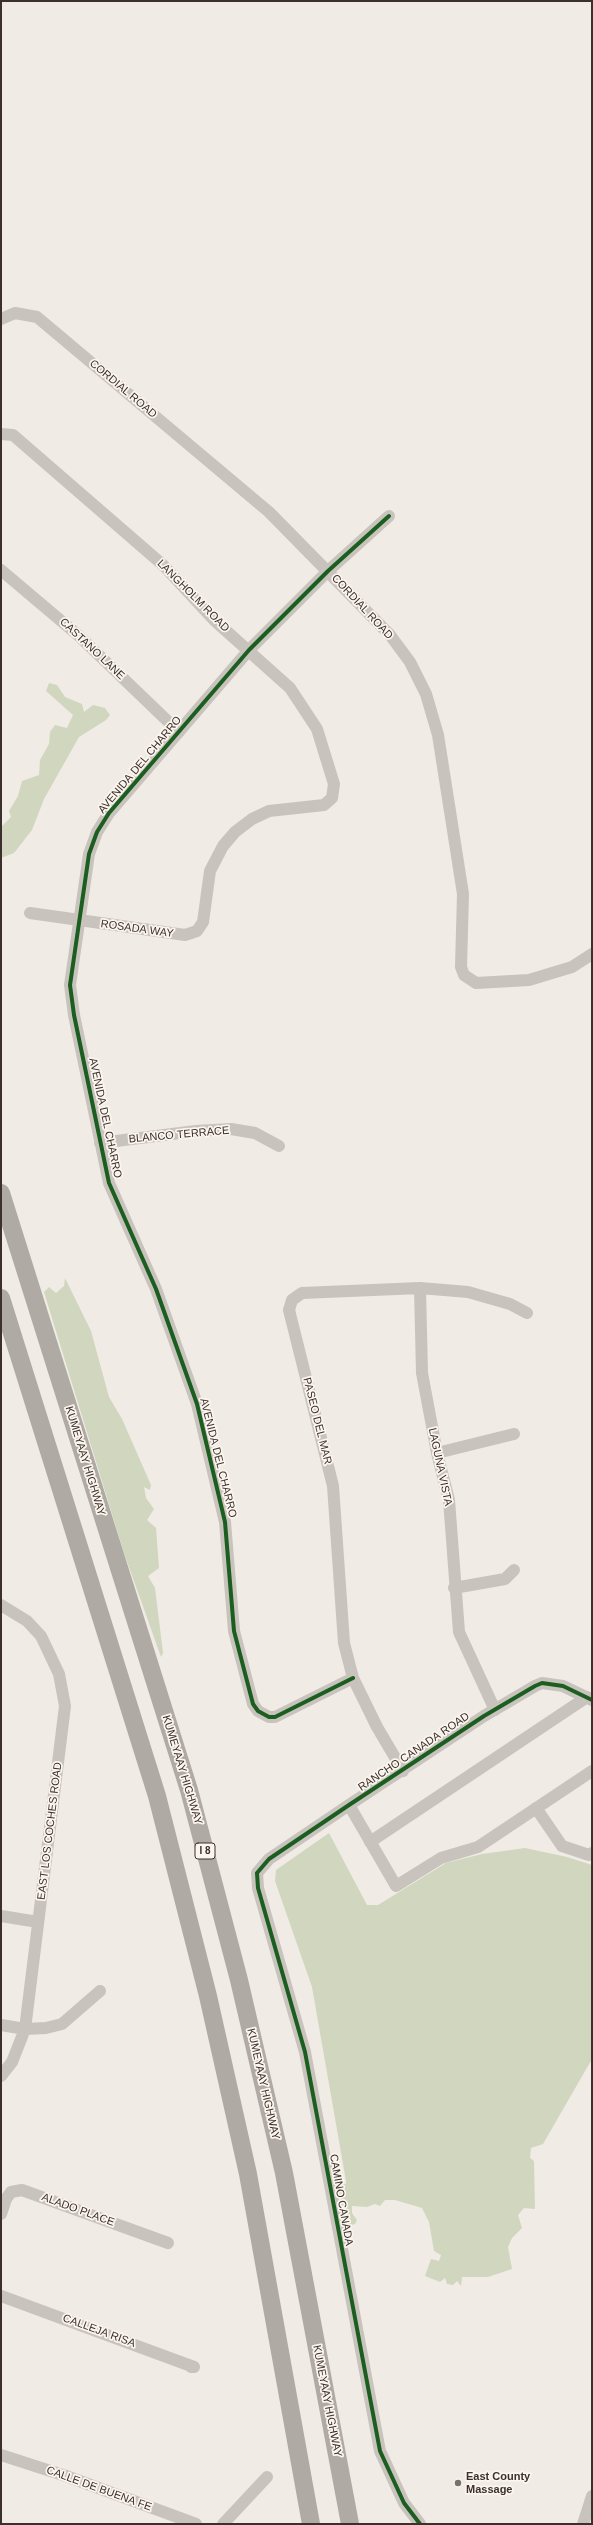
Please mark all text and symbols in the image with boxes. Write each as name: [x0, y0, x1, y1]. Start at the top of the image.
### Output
street label: CORDIAL ROAD: [87, 357, 159, 421]
street label: LANGHOLM ROAD: [154, 557, 232, 635]
street label: CORDIAL ROAD: [329, 572, 395, 642]
street label: CASTANO LANE: [57, 615, 127, 683]
street label: AVENIDA DEL CHARRO: [96, 714, 184, 816]
street label: ROSADA WAY: [100, 917, 174, 941]
street label: AVENIDA DEL CHARRO: [86, 1057, 124, 1179]
street label: BLANCO TERRACE: [128, 1124, 230, 1146]
street label: PASEO DEL MAR: [300, 1376, 334, 1466]
street label: AVENIDA DEL CHARRO: [197, 1397, 239, 1519]
street label: KUMEYAAY HIGHWAY: [62, 1405, 108, 1517]
street label: LAGUNA VISTA: [425, 1427, 455, 1507]
street label: RANCHO CANADA ROAD: [356, 1710, 472, 1794]
street label: KUMEYAAY HIGHWAY: [159, 1714, 205, 1826]
street label: EAST LOS COCHES ROAD: [35, 1761, 65, 1901]
road number: I 8: [195, 1843, 215, 1859]
street label: KUMEYAAY HIGHWAY: [244, 2027, 282, 2141]
street label: CAMINO CANADA: [326, 2153, 356, 2247]
street label: ALADO PLACE: [40, 2191, 116, 2229]
street label: CALLEJA RISA: [61, 2312, 137, 2350]
street label: KUMEYAAY HIGHWAY: [310, 2344, 344, 2458]
street label: CALLE DE BUENA FE: [44, 2464, 154, 2514]
place label: East County Massage: [466, 2470, 530, 2496]
marker: East County Massage: [453, 2478, 463, 2488]

